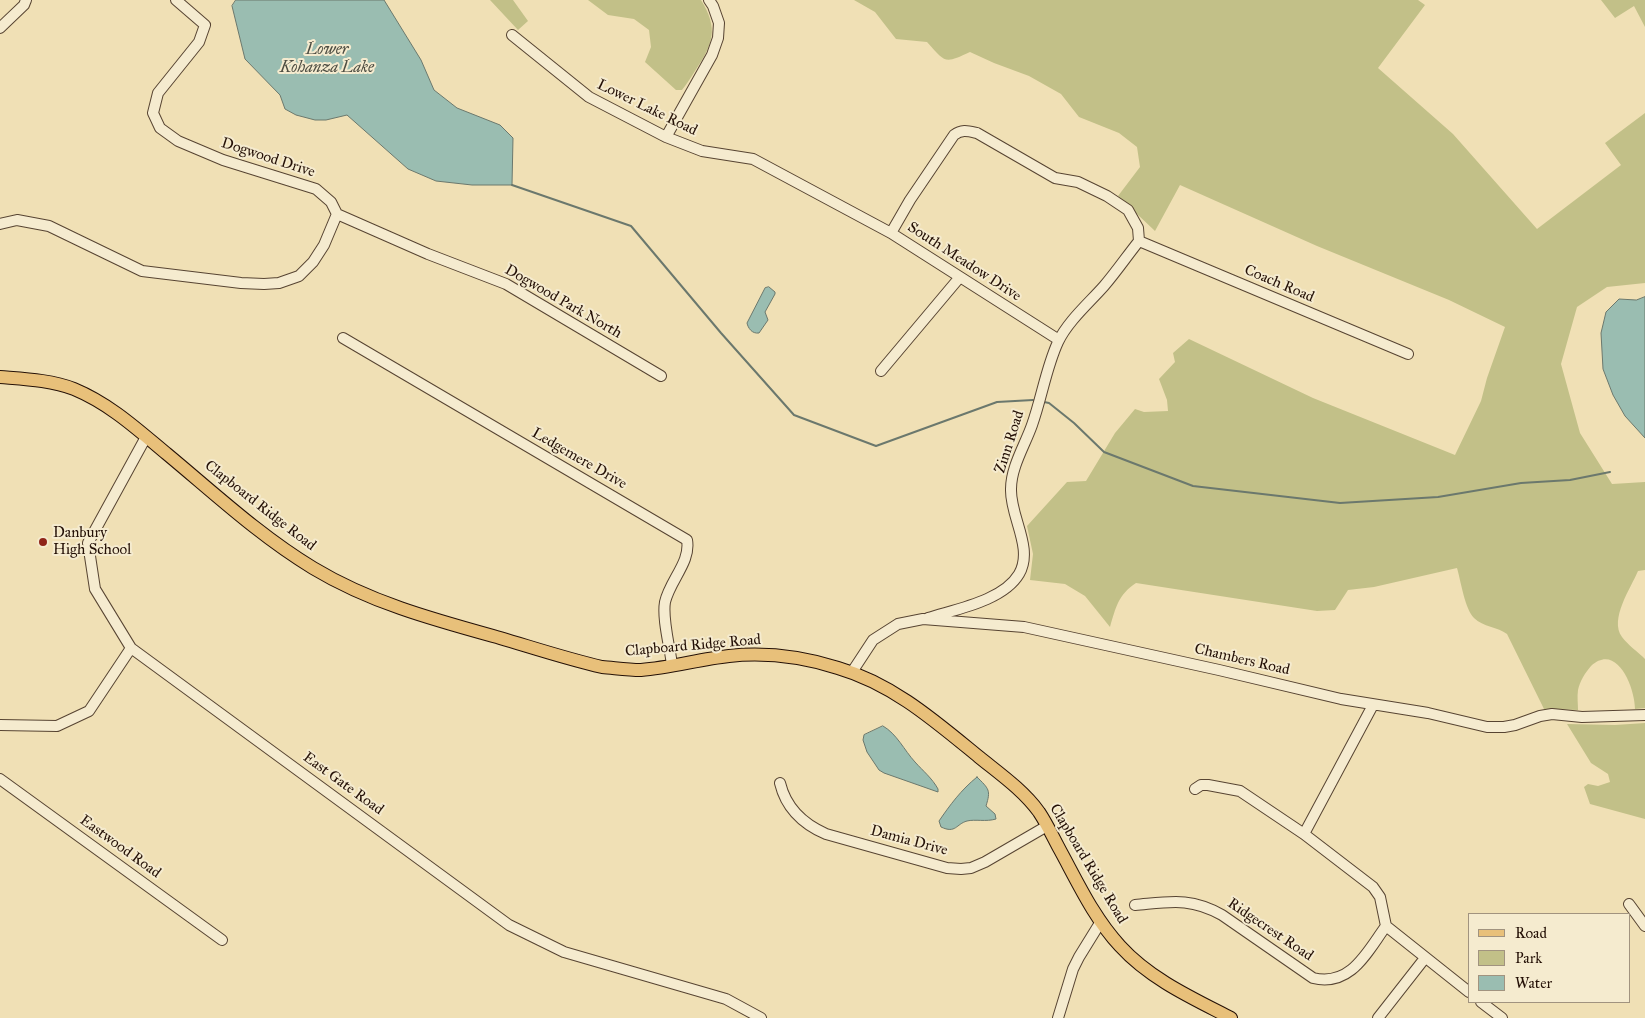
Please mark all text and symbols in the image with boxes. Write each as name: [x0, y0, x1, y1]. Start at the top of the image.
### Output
water label: Lower Kohanza Lake: [280, 40, 374, 78]
street label: Lower Lake Road: [594, 76, 700, 140]
street label: Dogwood Drive: [219, 134, 317, 182]
street label: South Meadow Drive: [904, 219, 1024, 305]
street label: Dogwood Park North: [501, 261, 625, 343]
street label: Coach Road: [1241, 261, 1317, 307]
street label: Zinn Road: [991, 408, 1029, 476]
street label: Ledgemere Drive: [528, 425, 630, 493]
street label: Clapboard Ridge Road: [201, 457, 319, 555]
place label: Danbury High School: [53, 524, 131, 559]
marker: Danbury High School: [37, 536, 49, 548]
street label: Clapboard Ridge Road: [624, 631, 762, 661]
street label: Chambers Road: [1193, 640, 1291, 680]
street label: East Gate Road: [299, 749, 387, 819]
street label: Clapboard Ridge Road: [1045, 801, 1131, 927]
street label: Eastwood Road: [76, 812, 164, 882]
street label: Damia Drive: [868, 822, 950, 860]
street label: Ridgecrest Road: [1224, 895, 1316, 965]
legend: [1468, 913, 1630, 1003]
text: Road: [1515, 924, 1547, 942]
text: Park: [1515, 949, 1542, 967]
text: Water: [1515, 974, 1552, 992]

